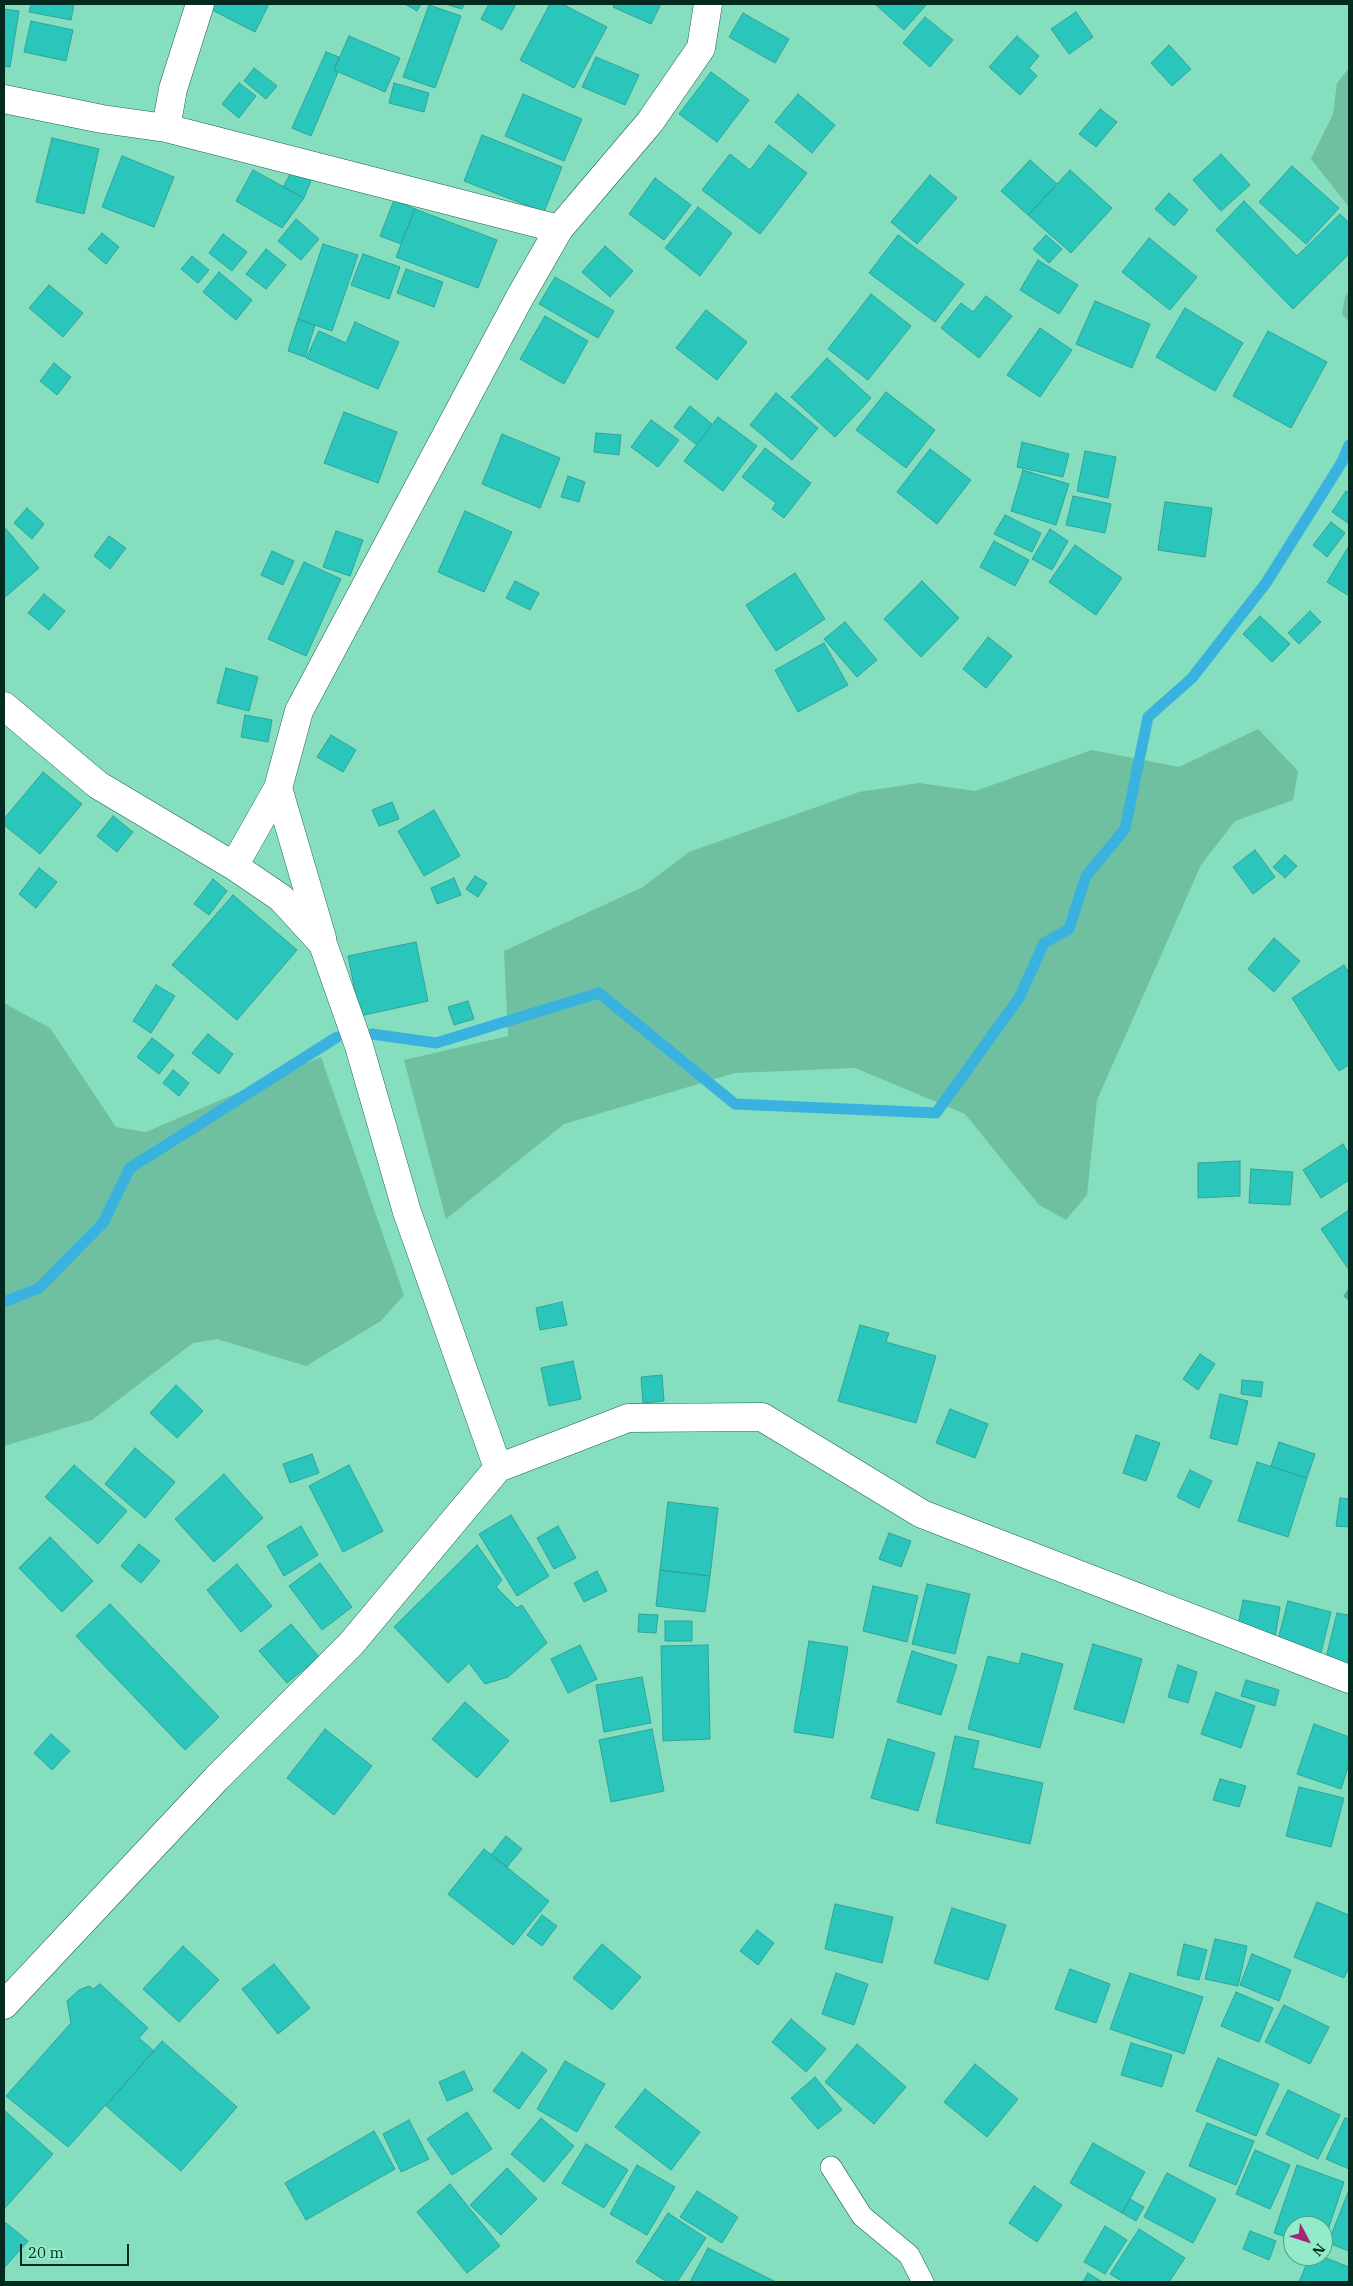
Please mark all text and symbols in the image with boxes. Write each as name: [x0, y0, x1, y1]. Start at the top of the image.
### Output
north arrow: [1283, 2216, 1333, 2266]
scale bar: [22, 2234, 131, 2266]
text: N: [1308, 2240, 1329, 2260]
text: 20 m: [28, 2243, 64, 2262]

